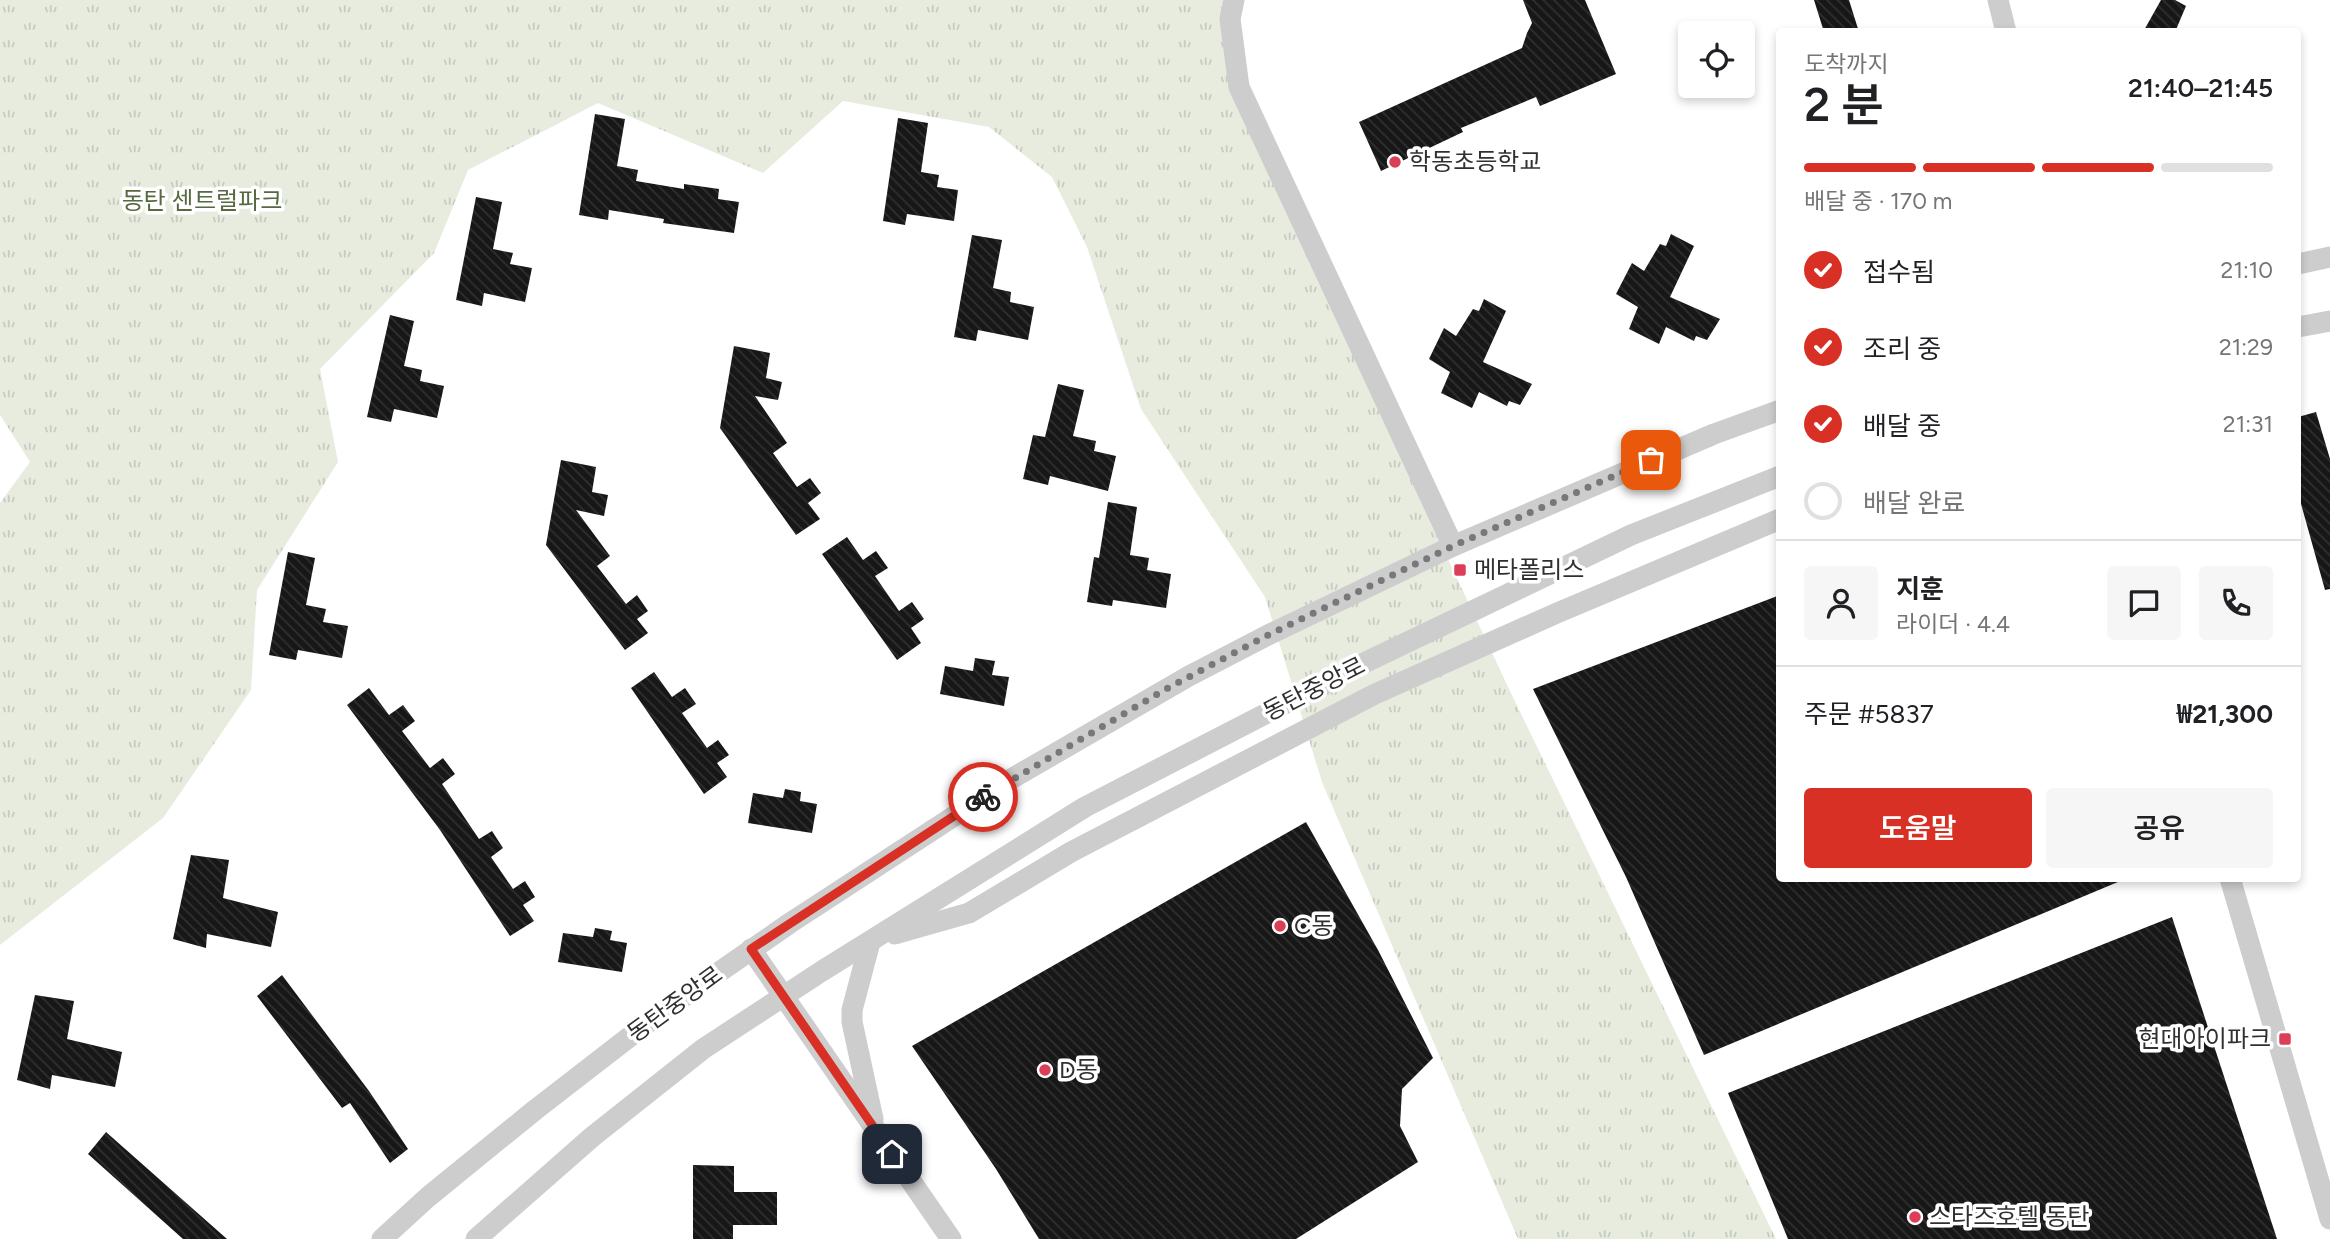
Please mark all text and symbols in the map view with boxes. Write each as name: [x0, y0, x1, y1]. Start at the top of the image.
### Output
map controls: [1678, 21, 1755, 98]
button: locate: [1678, 21, 1755, 98]
text: 도착까지: [1804, 50, 1889, 78]
text: 21:40–21:45: [2128, 72, 2273, 104]
text: 2 분: [1804, 77, 1884, 133]
place label: 학동초등학교: [1409, 147, 1541, 176]
marker: 학동초등학교: [1387, 154, 1403, 170]
park label: 동탄 센트럴파크: [122, 186, 282, 215]
text: 배달 중 · 170 m: [1804, 187, 1952, 215]
icon: check: [1804, 251, 1842, 289]
text: 접수됨: [1863, 256, 1935, 288]
text: 21:10: [2221, 256, 2273, 284]
icon: check: [1804, 328, 1842, 366]
text: 조리 중: [1863, 333, 1941, 365]
text: 21:29: [2219, 333, 2273, 361]
icon: check: [1804, 405, 1842, 443]
text: 배달 중: [1863, 410, 1941, 442]
text: 21:31: [2223, 410, 2273, 438]
pin: [1621, 430, 1681, 490]
icon: bag: [1632, 441, 1670, 479]
text: 배달 완료: [1863, 487, 1965, 519]
place label: 메타폴리스: [1474, 555, 1584, 584]
marker: 메타폴리스: [1452, 562, 1468, 578]
button: person: [1804, 566, 1878, 640]
button: chat: [2107, 566, 2181, 640]
button: phone: [2199, 566, 2273, 640]
text: 지훈: [1896, 573, 1944, 605]
text: 라이더 · 4.4: [1896, 610, 2010, 638]
street label: 동탄중앙로: [1258, 651, 1370, 727]
text: 주문 #5837: [1804, 698, 1934, 730]
text: ₩21,300: [2177, 698, 2273, 730]
courier: [948, 762, 1018, 832]
icon: bike: [964, 778, 1002, 816]
button: 도움말: [1804, 788, 2032, 868]
button: 공유: [2046, 788, 2273, 868]
place label: C동: [1294, 911, 1333, 940]
marker: C동: [1272, 918, 1288, 934]
street label: 동탄중앙로: [622, 959, 728, 1048]
place label: 현대아이파크: [2139, 1024, 2271, 1053]
marker: 현대아이파크: [2277, 1031, 2293, 1047]
place label: D동: [1059, 1055, 1098, 1084]
marker: D동: [1037, 1062, 1053, 1078]
pin: [862, 1124, 922, 1184]
icon: home: [873, 1135, 911, 1173]
place label: 스타즈호텔 동탄: [1929, 1202, 2090, 1231]
marker: 스타즈호텔 동탄: [1907, 1209, 1923, 1225]

